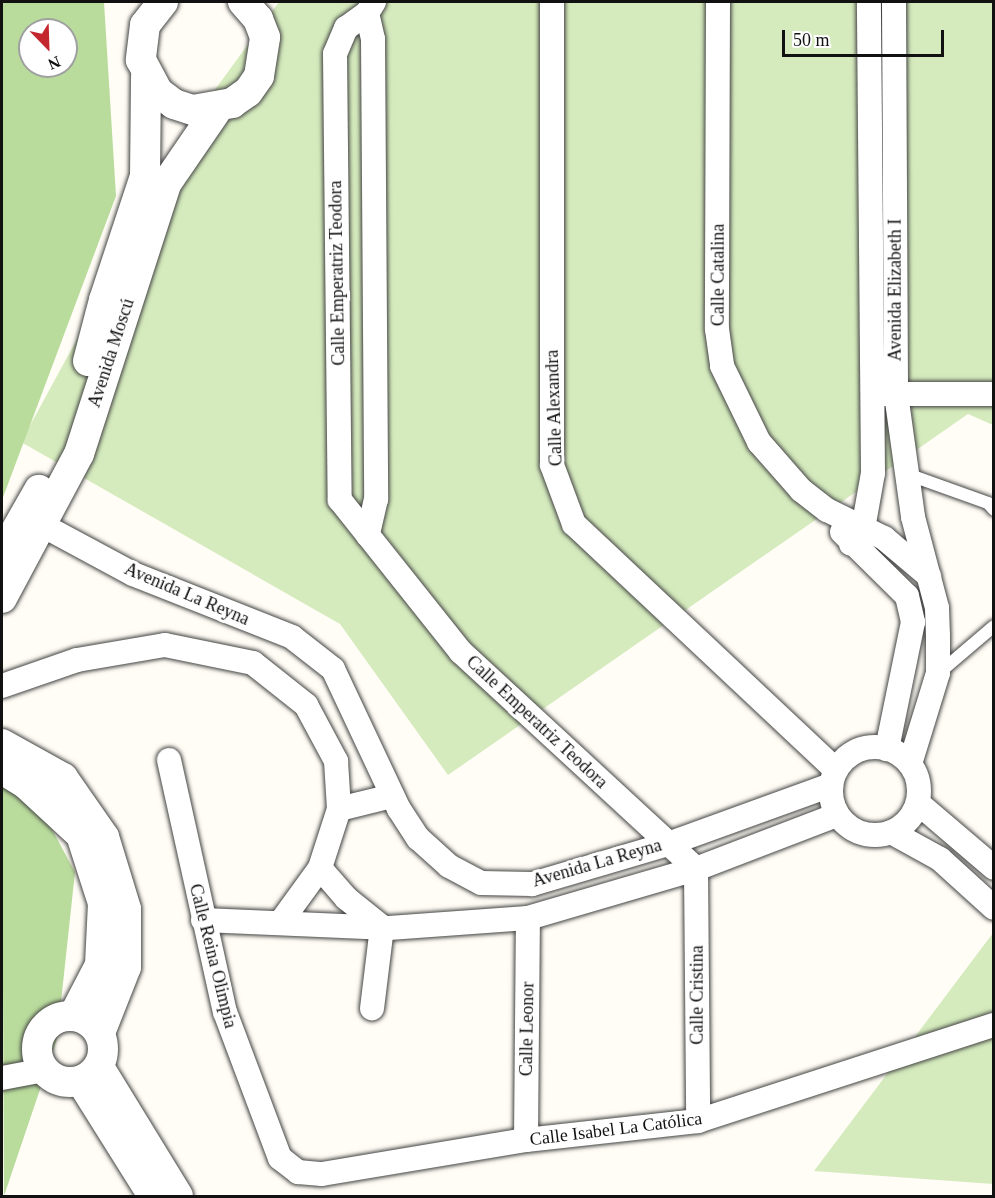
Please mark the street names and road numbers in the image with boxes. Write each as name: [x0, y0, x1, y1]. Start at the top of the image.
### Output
street label: Calle Emperatriz Teodora: [325, 180, 349, 366]
street label: Avenida Elizabeth I: [884, 219, 906, 361]
street label: Calle Catalina: [707, 224, 729, 326]
street label: Avenida Moscú: [83, 296, 139, 410]
street label: Calle Alexandra: [541, 349, 567, 467]
street label: Avenida La Reyna: [121, 558, 253, 630]
street label: Calle Emperatriz Teodora: [462, 651, 612, 793]
street label: Avenida La Reyna: [530, 834, 664, 892]
street label: Calle Reina Olimpia: [185, 882, 241, 1030]
street label: Calle Cristina: [686, 945, 708, 1045]
street label: Calle Leonor: [515, 982, 539, 1076]
street label: Calle Isabel La Católica: [529, 1108, 703, 1150]

